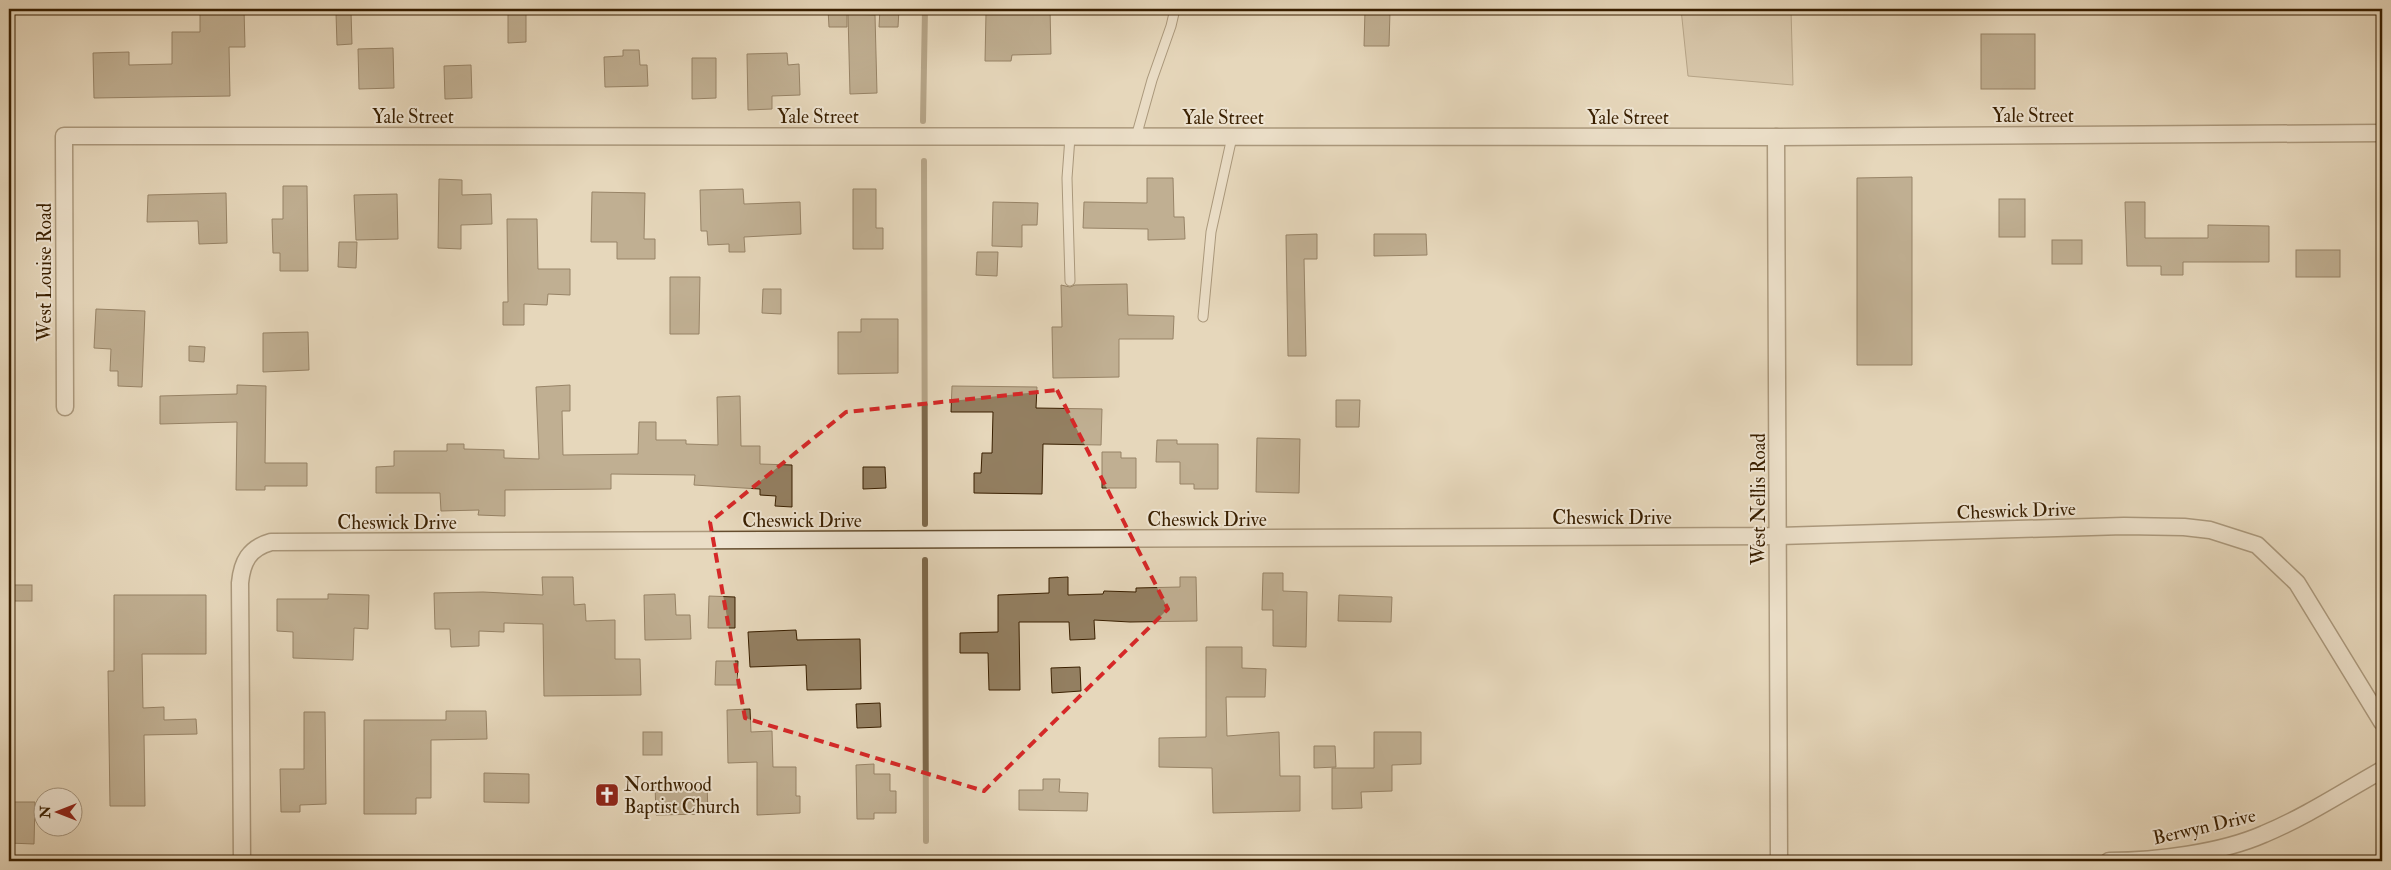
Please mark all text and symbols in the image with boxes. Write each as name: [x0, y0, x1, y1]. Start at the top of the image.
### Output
street label: Yale Street: [1992, 104, 2074, 128]
street label: Yale Street: [372, 105, 454, 129]
street label: Yale Street: [777, 105, 859, 129]
street label: Yale Street: [1182, 106, 1264, 130]
street label: Yale Street: [1587, 106, 1669, 130]
street label: West Louise Road: [33, 202, 57, 342]
street label: West Nellis Road: [1747, 432, 1771, 566]
street label: Cheswick Drive: [1956, 497, 2076, 525]
street label: Cheswick Drive: [1552, 506, 1672, 530]
street label: Cheswick Drive: [1147, 508, 1267, 532]
street label: Cheswick Drive: [742, 509, 862, 533]
street label: Cheswick Drive: [337, 511, 457, 535]
place label: Northwood Baptist Church: [624, 773, 740, 820]
church icon: Northwood Baptist Church: [594, 782, 620, 808]
north arrow: [32, 788, 82, 838]
street label: Berwyn Drive: [2150, 803, 2258, 850]
text: N: [37, 805, 54, 819]

